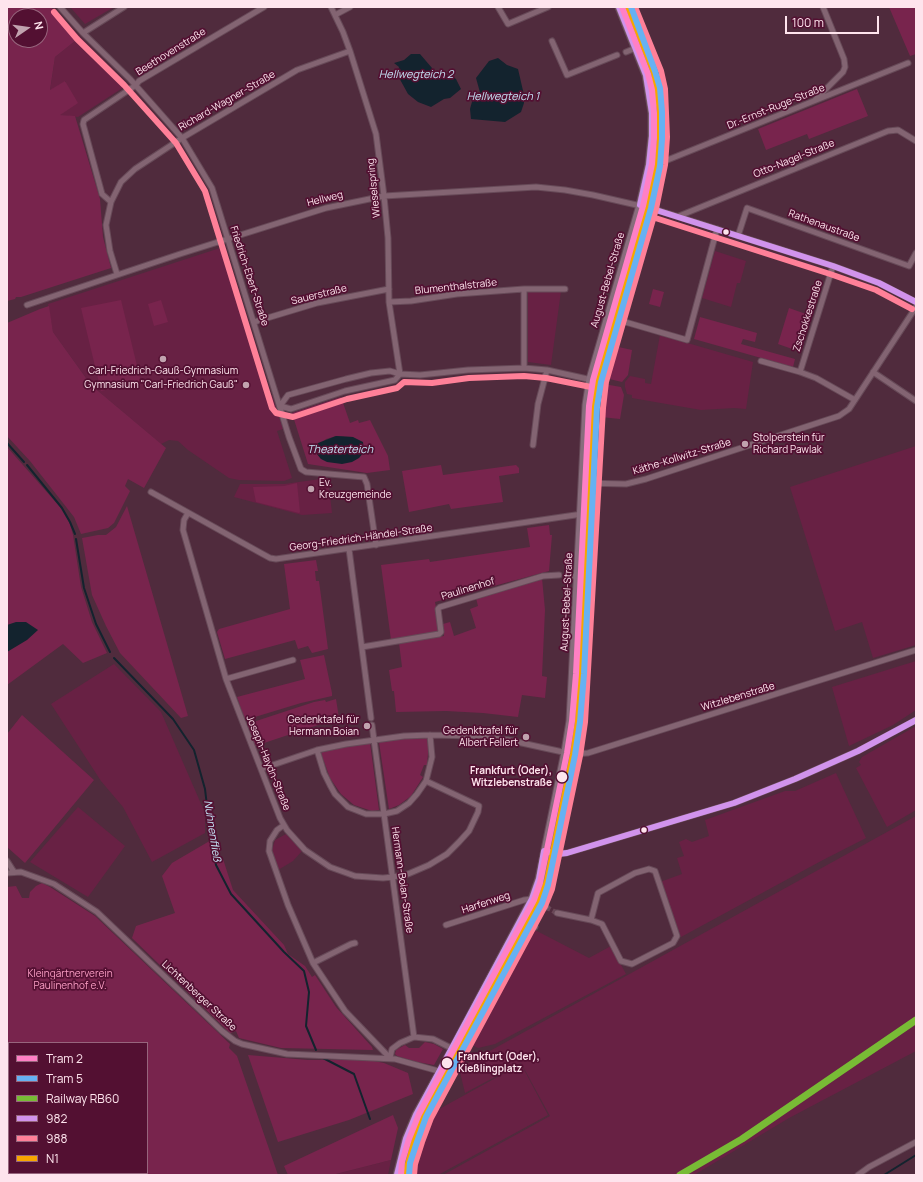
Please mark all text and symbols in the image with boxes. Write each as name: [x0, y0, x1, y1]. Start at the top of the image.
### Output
north arrow: [8, 8, 48, 48]
scale bar: [787, 8, 881, 34]
text: 100 m: [792, 14, 824, 31]
text: N: [31, 20, 47, 31]
street label: Beethovenstraße: [134, 26, 208, 78]
street label: Richard-Wagner-Straße: [176, 68, 278, 134]
water label: Hellwegteich 2: [379, 68, 453, 82]
street label: Dr.-Ernst-Ruge-Straße: [725, 82, 827, 132]
water label: Hellwegteich 1: [467, 90, 539, 104]
street label: Otto-Nagel-Straße: [752, 137, 836, 181]
street label: Wieselspring: [365, 158, 383, 218]
street label: Hellweg: [306, 189, 344, 209]
street label: Rathenaustraße: [787, 208, 861, 244]
street label: Friedrich-Ebert-Straße: [227, 224, 271, 328]
unlabelled marker: [721, 227, 731, 237]
street label: August-Bebel-Straße: [589, 231, 627, 329]
street label: Blumenthalstraße: [414, 277, 498, 297]
street label: Zschokkestraße: [791, 279, 825, 353]
street label: Sauerstraße: [290, 282, 348, 308]
marker: Carl-Friedrich-Gauß-Gymnasium: [158, 354, 168, 364]
place label: Carl-Friedrich-Gauß-Gymnasium: [88, 365, 238, 377]
place label: Gymnasium "Carl-Friedrich Gauß": [84, 379, 238, 391]
marker: Gymnasium "Carl-Friedrich Gauß": [241, 380, 251, 390]
place label: Stolperstein für Richard Pawlak: [753, 432, 825, 456]
street label: Käthe-Kollwitz-Straße: [631, 436, 733, 478]
marker: Stolperstein für Richard Pawlak: [740, 439, 750, 449]
water label: Theaterteich: [307, 443, 373, 457]
place label: Ev. Kreuzgemeinde: [319, 477, 391, 500]
marker: Ev. Kreuzgemeinde: [306, 484, 316, 494]
street label: Georg-Friedrich-Händel-Straße: [289, 522, 433, 554]
street label: August-Bebel-Straße: [558, 552, 576, 652]
street label: Paulinenhof: [440, 575, 496, 603]
street label: Witzlebenstraße: [700, 680, 776, 714]
street label: Joseph-Haydn-Straße: [243, 714, 293, 812]
place label: Gedenktafel für Hermann Boian: [287, 714, 359, 738]
marker: Gedenktafel für Hermann Boian: [362, 721, 372, 731]
place label: Gedenktrafel für Albert Fellert: [443, 725, 518, 748]
marker: Gedenktrafel für Albert Fellert: [521, 732, 531, 742]
place label: Frankfurt (Oder), Witzlebenstraße: [470, 765, 552, 788]
marker: Frankfurt (Oder), Witzlebenstraße: [555, 770, 569, 784]
water label: Nuhnenfließ: [201, 799, 223, 863]
unlabelled marker: [639, 825, 649, 835]
street label: Hermann-Boian-Straße: [389, 826, 415, 934]
street label: Harfenweg: [460, 890, 512, 916]
street label: Lichtenberger Straße: [159, 958, 239, 1034]
park label: Kleingärtnerverein Paulinenhof e.V.: [27, 968, 113, 992]
legend: [8, 1042, 148, 1174]
text: Tram 2: [46, 1050, 83, 1067]
place label: Frankfurt (Oder), Kießlingplatz: [458, 1051, 540, 1074]
marker: Frankfurt (Oder), Kießlingplatz: [440, 1056, 454, 1070]
text: Tram 5: [46, 1070, 83, 1087]
text: Railway RB60: [46, 1090, 119, 1107]
text: 982: [46, 1110, 67, 1127]
text: 988: [46, 1130, 67, 1147]
text: N1: [46, 1150, 59, 1167]

